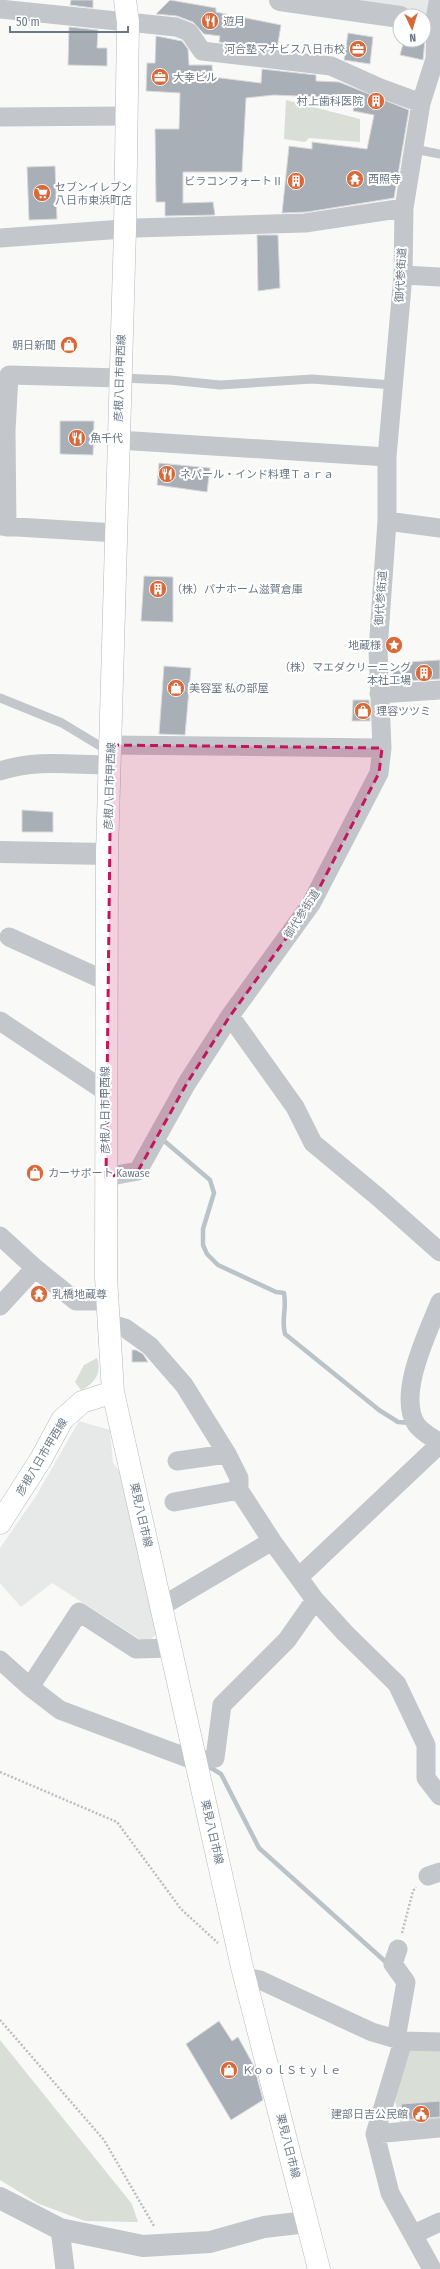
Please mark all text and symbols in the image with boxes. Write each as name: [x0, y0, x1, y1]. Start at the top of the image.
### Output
scale bar: [10, 8, 128, 34]
north arrow: [392, 8, 432, 48]
restaurant icon: 遊月: [200, 11, 220, 31]
text: 50 m: [16, 15, 40, 29]
place label: 遊月: [223, 15, 245, 28]
text: N: [409, 31, 416, 44]
office icon: 河合塾マナビス八日市校: [348, 39, 368, 59]
place label: 河合塾マナビス八日市校: [224, 43, 345, 56]
office icon: 大幸ビル: [150, 67, 170, 87]
place label: 大幸ビル: [173, 71, 217, 84]
building icon: 村上歯科医院: [366, 91, 386, 111]
place label: 村上歯科医院: [297, 95, 363, 108]
temple icon: 西照寺: [345, 169, 365, 189]
building icon: ビラコンフォートⅡ: [286, 171, 306, 191]
place label: 西照寺: [368, 173, 401, 186]
place label: ビラコンフォートⅡ: [184, 175, 283, 188]
place label: セブンイレブン 八日市東浜町店: [55, 181, 132, 207]
supermarket icon: セブンイレブン 八日市東浜町店: [32, 183, 52, 203]
street label: 御代参街道: [393, 247, 409, 304]
street label: 彦根八日市甲西線: [112, 334, 128, 422]
shop icon: 朝日新聞: [59, 335, 79, 355]
place label: 朝日新聞: [12, 339, 56, 352]
restaurant icon: 魚千代: [67, 428, 87, 448]
place label: 魚千代: [90, 432, 123, 445]
restaurant icon: ネパール・インド料理Ｔａｒａ: [157, 464, 177, 484]
place label: ネパール・インド料理Ｔａｒａ: [180, 468, 334, 481]
street label: 御代参街道: [373, 570, 389, 627]
building icon: （株）パナホーム滋賀倉庫: [148, 579, 168, 599]
place label: （株）パナホーム滋賀倉庫: [171, 583, 303, 596]
place icon: 地蔵様: [384, 635, 404, 655]
place label: 地蔵様: [348, 639, 381, 652]
place label: （株）マエダクリーニング 本社工場: [279, 661, 411, 687]
building icon: （株）マエダクリーニング 本社工場: [414, 663, 434, 683]
shop icon: 美容室 私の部屋: [166, 678, 186, 698]
place label: 美容室 私の部屋: [189, 682, 269, 695]
shop icon: 理容ツツミ: [353, 701, 373, 721]
place label: 理容ツツミ: [376, 705, 431, 718]
street label: 彦根八日市甲西線: [102, 742, 118, 830]
street label: 御代参街道: [281, 887, 322, 941]
street label: 彦根八日市甲西線: [99, 1066, 112, 1154]
shop icon: カーサポート Kawase: [25, 1163, 45, 1183]
place label: カーサポート Kawase: [48, 1167, 150, 1180]
temple icon: 乳橋地蔵尊: [29, 1284, 49, 1304]
place label: 乳橋地蔵尊: [52, 1288, 107, 1301]
street label: 彦根八日市甲西線: [14, 1416, 70, 1498]
street label: 栗見八日市線: [127, 1481, 155, 1549]
street label: 栗見八日市線: [198, 1798, 226, 1866]
shop icon: ＫｏｏｌＳｔｙｌｅ: [219, 2060, 239, 2080]
place label: ＫｏｏｌＳｔｙｌｅ: [242, 2064, 341, 2077]
public building icon: 建部日吉公民館: [411, 2104, 431, 2124]
place label: 建部日吉公民館: [331, 2108, 408, 2121]
street label: 栗見八日市線: [274, 2112, 302, 2180]

